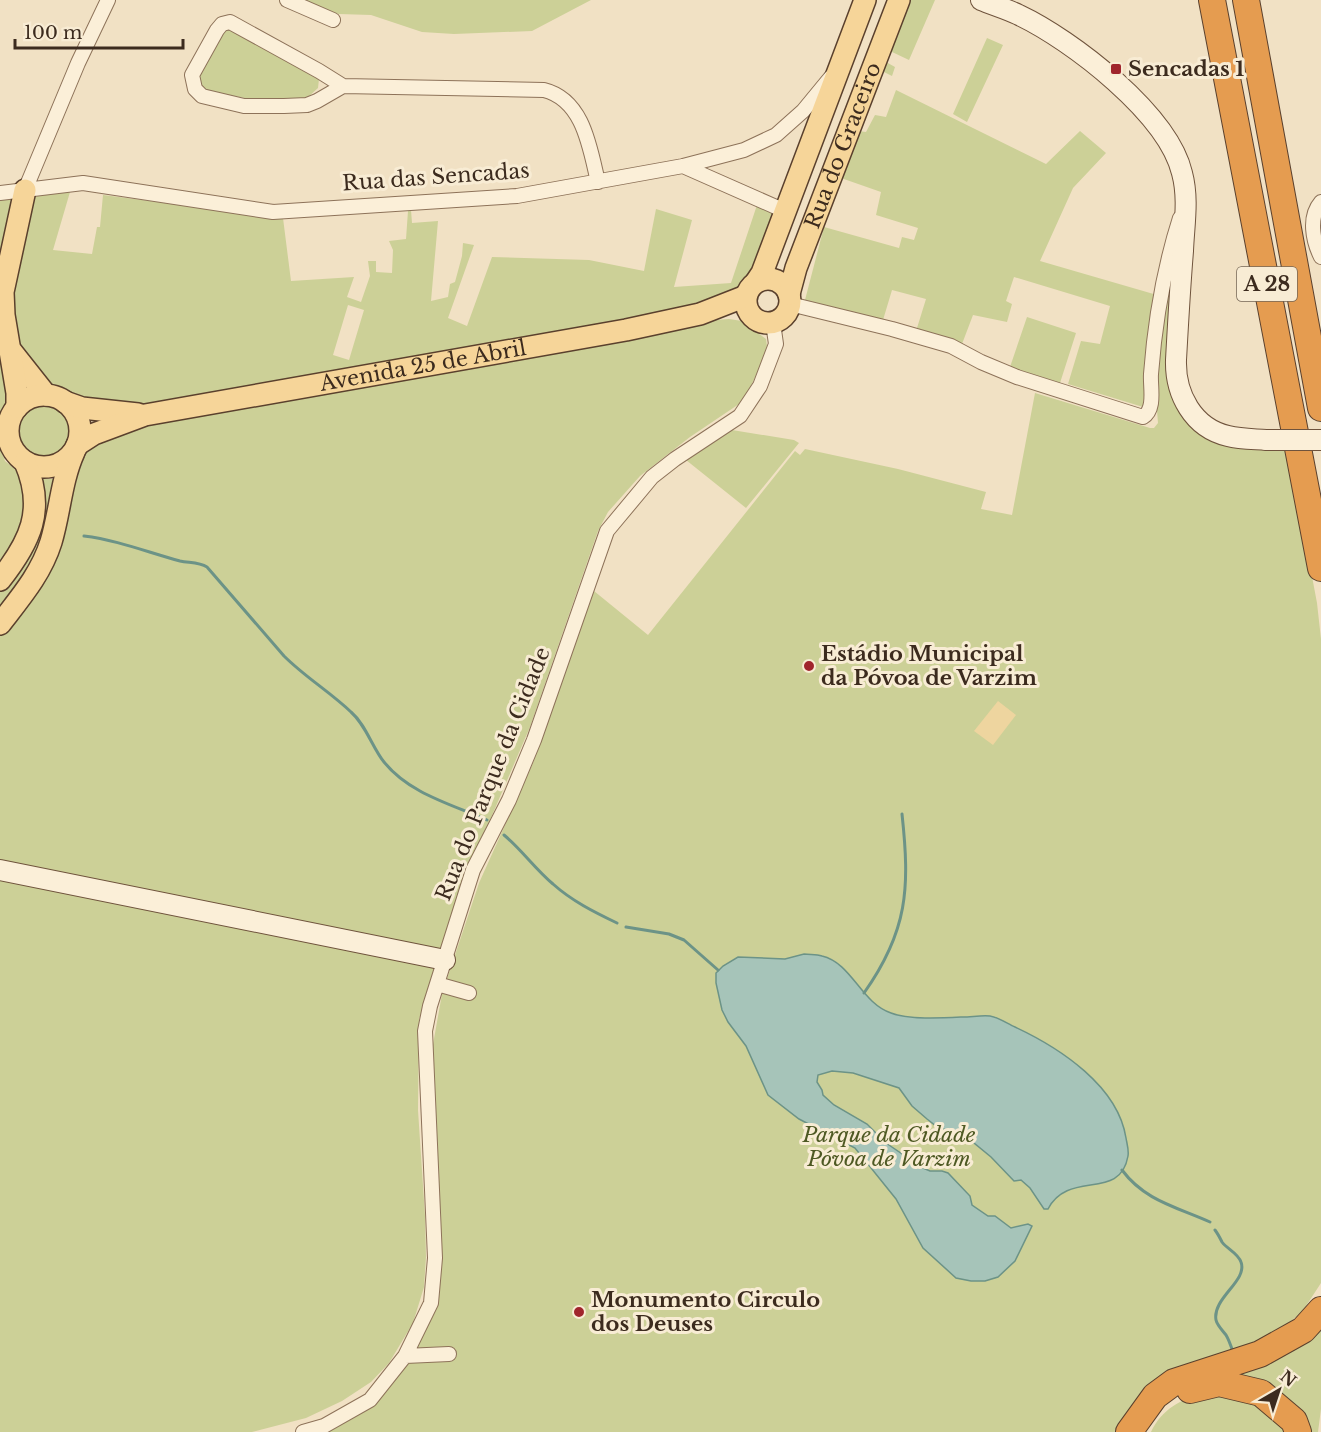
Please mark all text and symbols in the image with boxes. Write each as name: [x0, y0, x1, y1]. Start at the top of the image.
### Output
scale bar: [15, 12, 183, 50]
text: 100 m: [24, 22, 82, 44]
place label: Sencadas 1: [1128, 56, 1245, 82]
street label: Rua do Graceiro: [799, 59, 887, 232]
marker: Sencadas 1: [1109, 62, 1123, 76]
street label: Rua das Sencadas: [341, 157, 531, 197]
road number: A 28: [1237, 267, 1297, 301]
street label: Avenida 25 de Abril: [317, 335, 528, 397]
place label: Estádio Municipal da Póvoa de Varzim: [821, 641, 1037, 691]
street label: Rua do Parque da Cidade: [430, 643, 556, 905]
marker: Estádio Municipal da Póvoa de Varzim: [802, 659, 816, 673]
park label: Parque da Cidade Póvoa de Varzim: [802, 1122, 976, 1172]
place label: Monumento Circulo dos Deuses: [591, 1287, 820, 1337]
marker: Monumento Circulo dos Deuses: [572, 1305, 586, 1319]
north arrow: [1249, 1360, 1309, 1420]
text: N: [1276, 1366, 1301, 1391]

